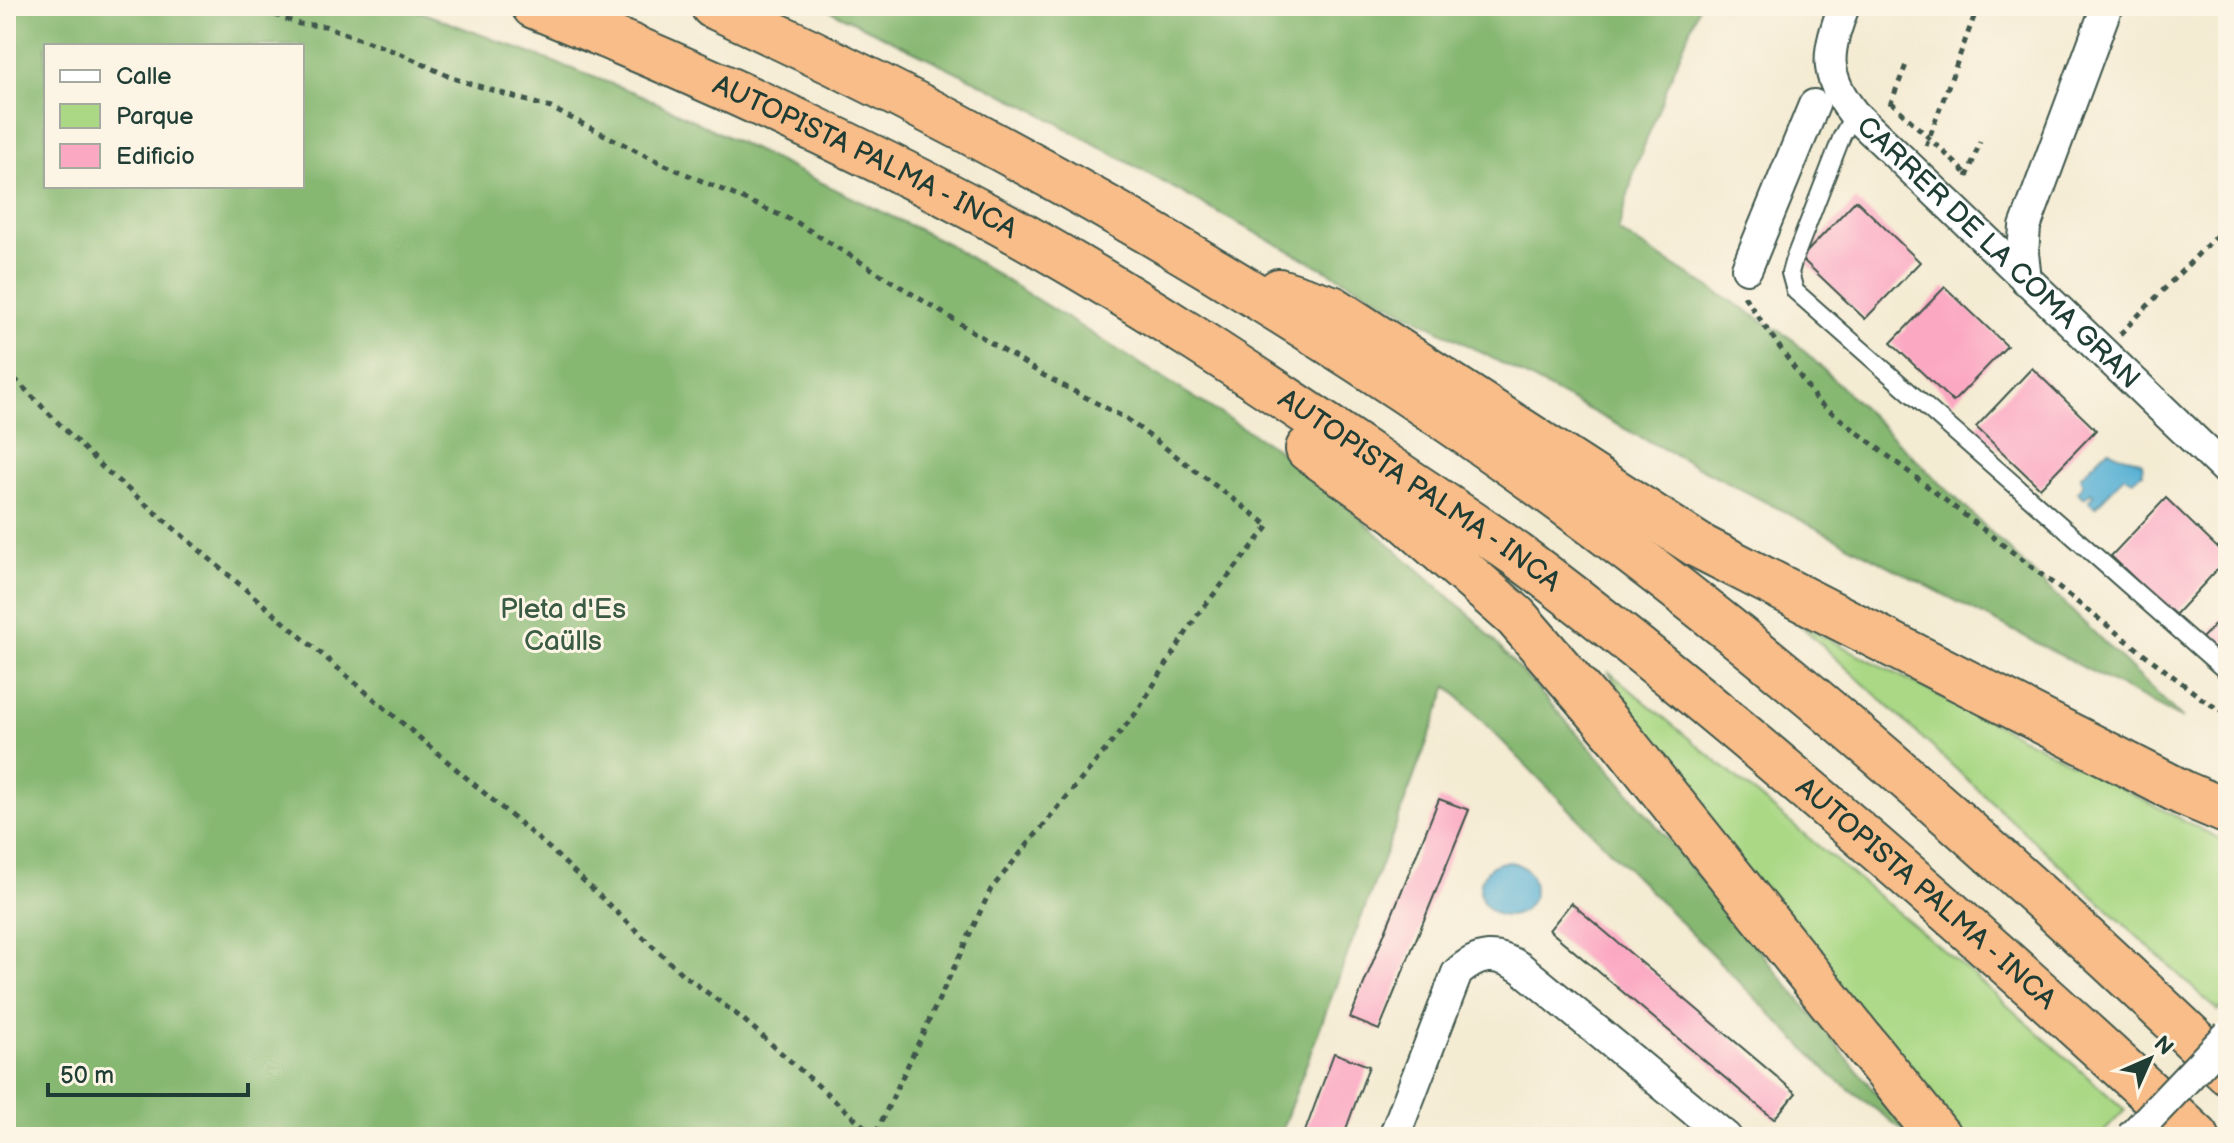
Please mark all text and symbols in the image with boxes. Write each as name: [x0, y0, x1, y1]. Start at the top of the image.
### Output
legend: [44, 44, 304, 188]
text: Calle: [116, 62, 171, 91]
street label: AUTOPISTA PALMA - INCA: [708, 68, 1024, 246]
text: Parque: [116, 102, 194, 131]
street label: CARRER DE LA COMA GRAN: [1850, 109, 2147, 395]
text: Edificio: [116, 142, 195, 171]
street label: AUTOPISTA PALMA - INCA: [1272, 382, 1568, 599]
park label: Pleta d'Es Caülls: [500, 593, 626, 658]
street label: AUTOPISTA PALMA - INCA: [1789, 770, 2064, 1017]
north arrow: [2110, 1019, 2190, 1099]
text: N: [2148, 1031, 2178, 1061]
scale bar: [48, 1047, 248, 1097]
text: 50 m: [60, 1061, 114, 1090]

